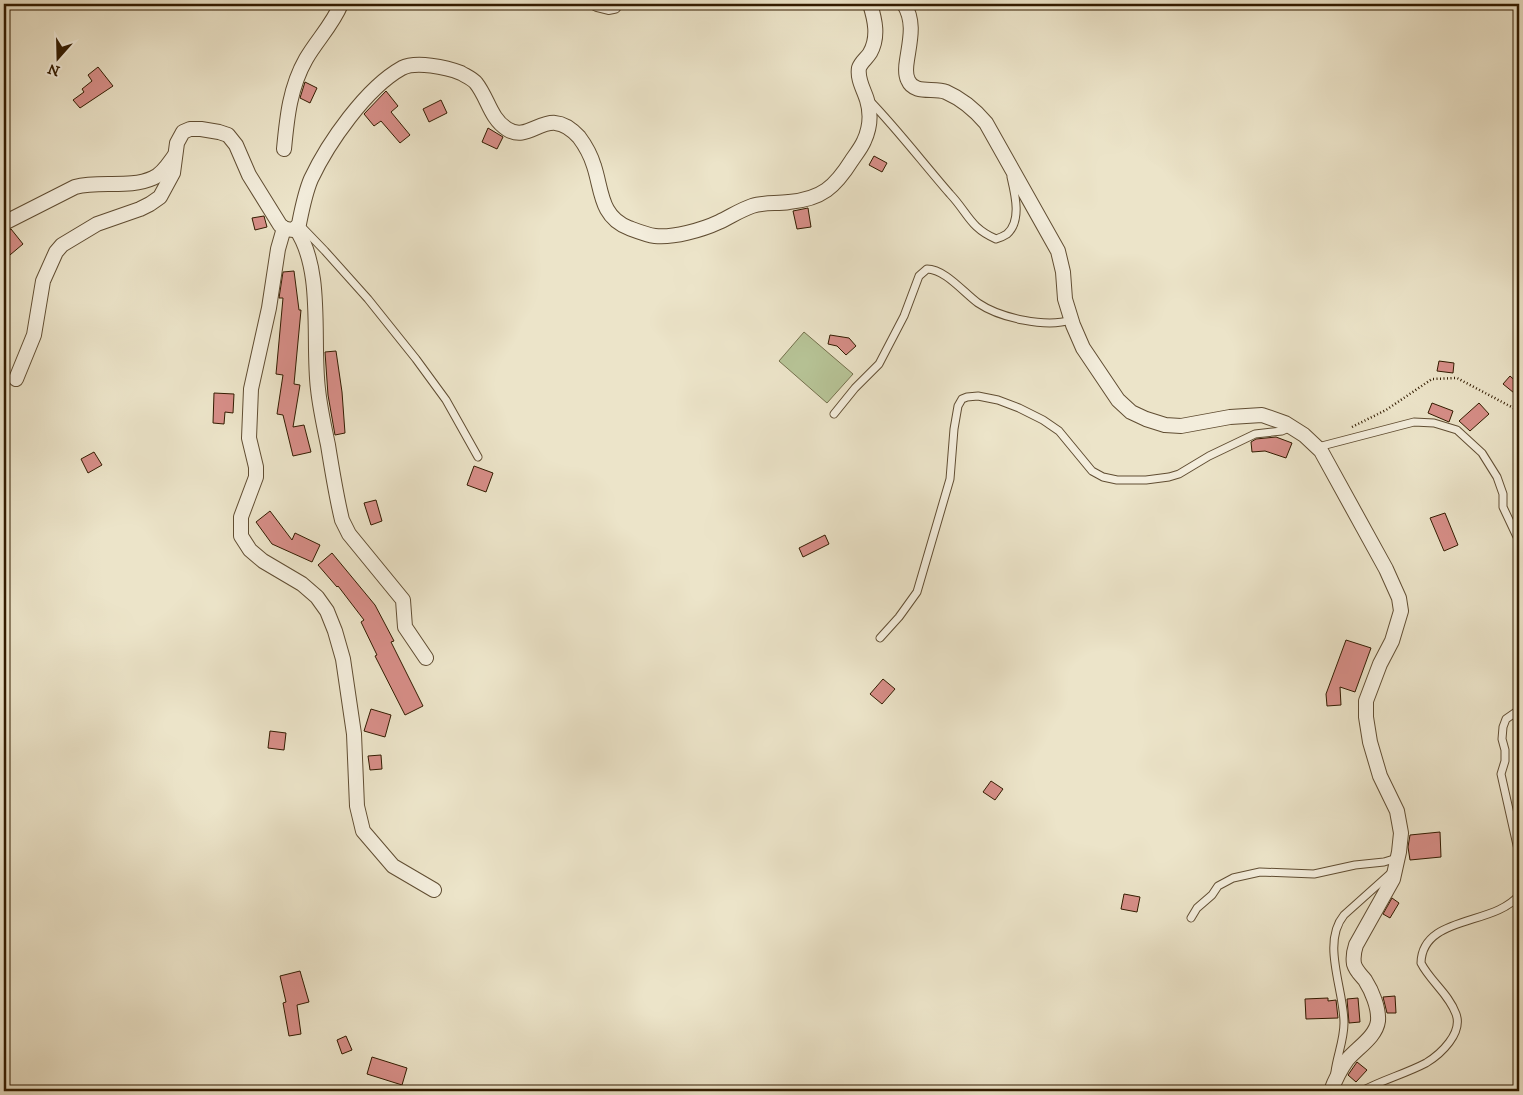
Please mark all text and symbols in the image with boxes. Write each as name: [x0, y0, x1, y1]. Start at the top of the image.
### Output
north arrow: [32, 32, 82, 82]
text: N: [45, 59, 62, 80]

